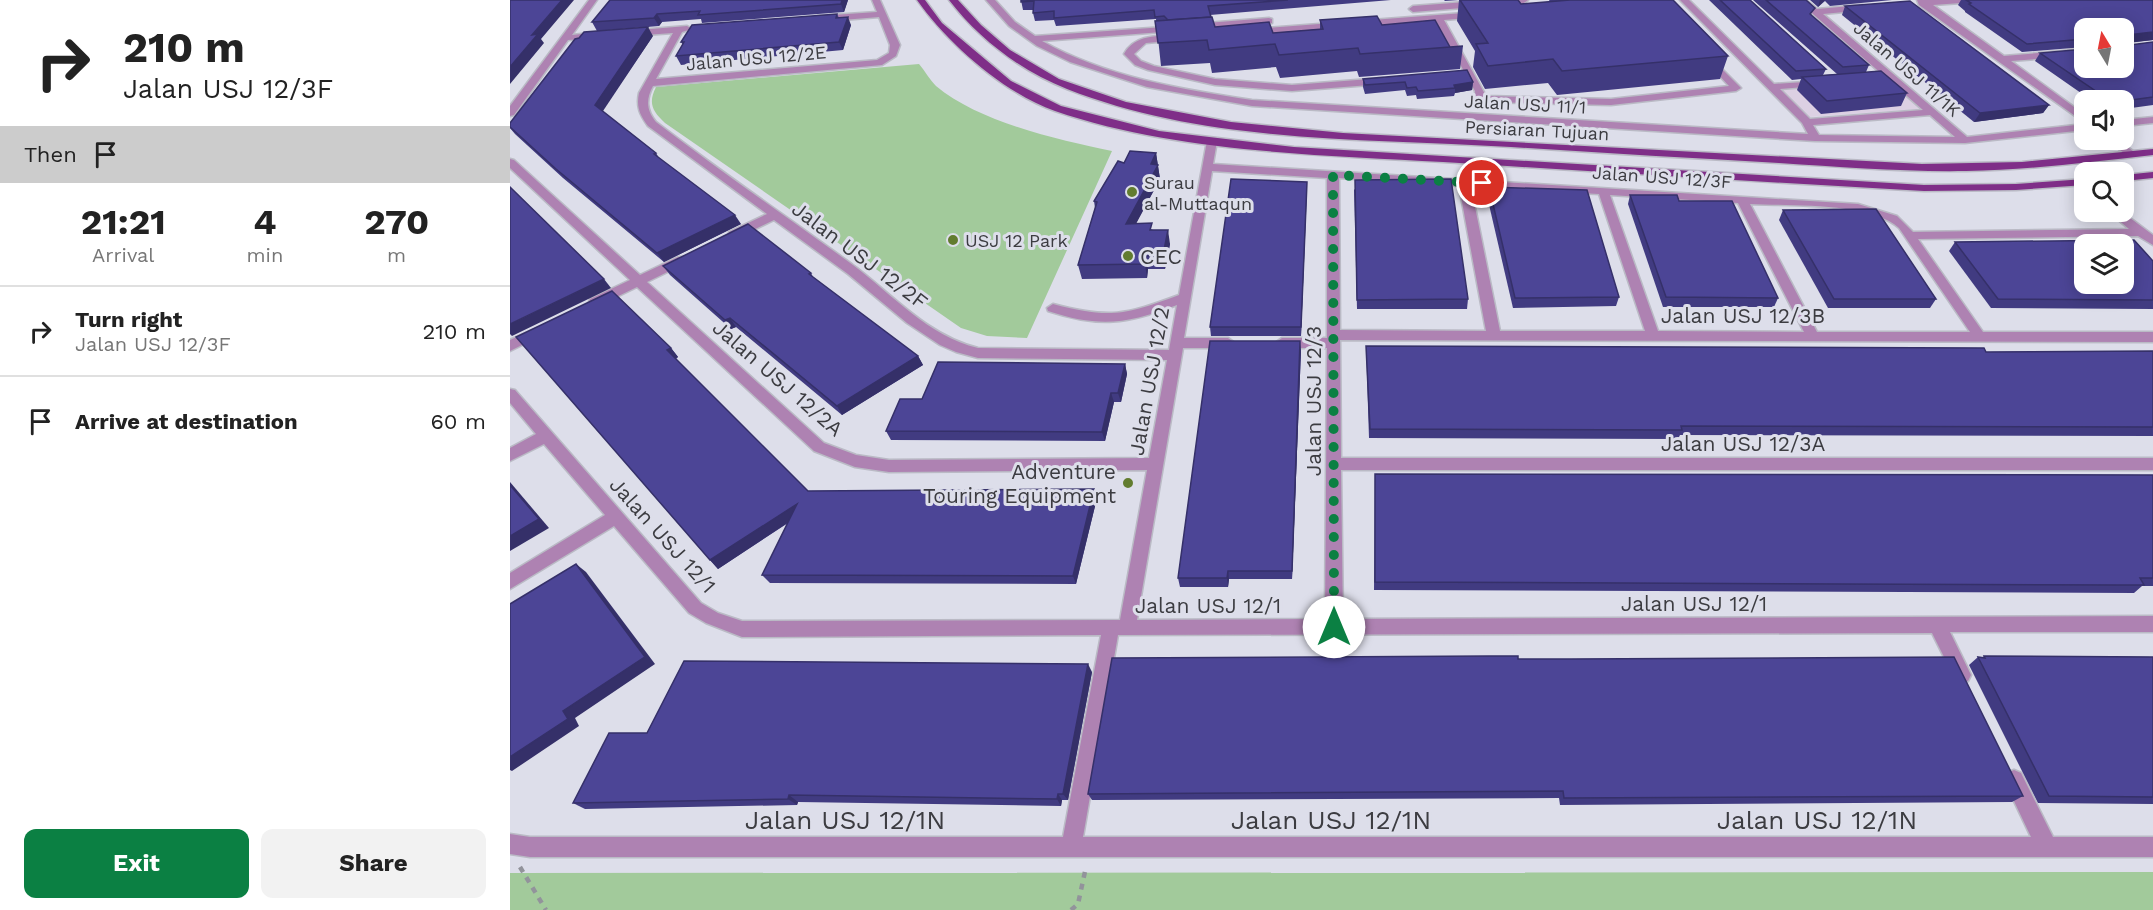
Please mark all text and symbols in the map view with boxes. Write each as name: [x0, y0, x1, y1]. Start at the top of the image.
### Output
street label: Jalan USJ 11/1K: [1850, 17, 1965, 121]
north arrow: [2074, 18, 2134, 78]
map controls: [2074, 18, 2134, 294]
text: 210 m: [123, 23, 245, 72]
icon: right: [24, 24, 102, 102]
street label: Jalan USJ 12/2E: [685, 41, 827, 75]
text: Jalan USJ 12/3F: [123, 73, 333, 105]
street label: Jalan USJ 11/1: [1463, 90, 1587, 118]
button: sound: [2074, 90, 2134, 150]
street label: Persiaran Tujuan: [1464, 116, 1610, 144]
icon: arrive: [89, 138, 122, 171]
text: Then: [24, 142, 77, 167]
pin: [1456, 157, 1507, 208]
street label: Jalan USJ 12/3F: [1591, 162, 1733, 192]
button: search: [2074, 162, 2134, 222]
icon: arrive: [1465, 166, 1498, 199]
place label: Surau al-Muttaqun: [1144, 172, 1252, 214]
marker: Surau al-Muttaqun: [1125, 185, 1139, 199]
street label: Jalan USJ 12/2F: [787, 196, 933, 314]
text: 21:21: [81, 201, 166, 243]
text: 4: [253, 201, 277, 243]
text: 270: [364, 201, 429, 243]
place label: USJ 12 Park: [965, 230, 1068, 251]
marker: USJ 12 Park: [946, 233, 960, 247]
button: layers: [2074, 234, 2134, 294]
text: Arrival: [92, 243, 154, 267]
text: min: [247, 243, 283, 267]
text: m: [387, 243, 406, 267]
place label: CEC: [1140, 244, 1182, 269]
marker: CEC: [1121, 249, 1135, 263]
street label: Jalan USJ 12/3B: [1661, 303, 1825, 328]
street label: Jalan USJ 12/2: [1124, 305, 1174, 457]
text: Turn right: [75, 307, 182, 332]
icon: right: [24, 315, 57, 348]
street label: Jalan USJ 12/2A: [708, 315, 848, 441]
text: 210 m: [422, 319, 486, 344]
street label: Jalan USJ 12/3: [1301, 326, 1326, 476]
text: Jalan USJ 12/3F: [75, 332, 231, 356]
icon: arrive: [24, 405, 57, 438]
text: Arrive at destination: [75, 409, 298, 434]
text: 60 m: [430, 409, 486, 434]
street label: Jalan USJ 12/3A: [1661, 431, 1825, 456]
place label: Adventure Touring Equipment: [923, 459, 1116, 508]
street label: Jalan USJ 12/1: [605, 472, 721, 598]
marker: Adventure Touring Equipment: [1121, 476, 1135, 490]
street label: Jalan USJ 12/1: [1621, 591, 1767, 616]
street label: Jalan USJ 12/1: [1135, 593, 1281, 618]
position arrow: [1302, 595, 1366, 659]
street label: Jalan USJ 12/1N: [745, 805, 945, 835]
street label: Jalan USJ 12/1N: [1231, 805, 1431, 835]
street label: Jalan USJ 12/1N: [1717, 805, 1917, 835]
button: Exit: [24, 829, 249, 898]
button: Share: [261, 829, 486, 898]

